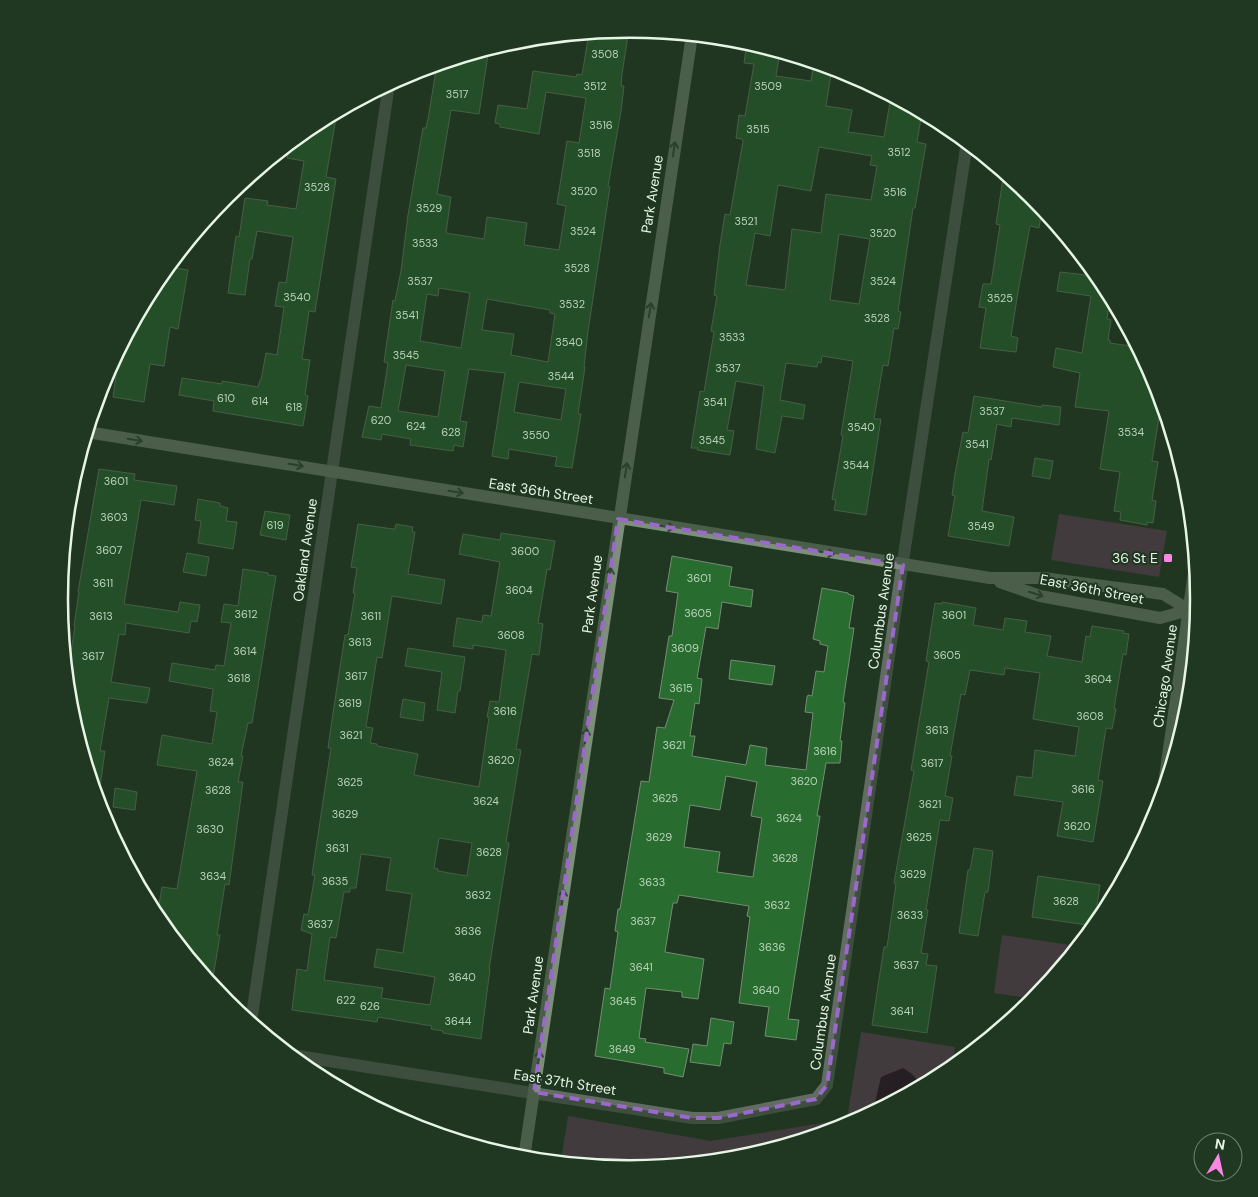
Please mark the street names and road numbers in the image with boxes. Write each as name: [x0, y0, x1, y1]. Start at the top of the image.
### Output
street label: Park Avenue: [637, 154, 667, 234]
street label: East 36th Street: [488, 474, 594, 508]
street label: Oakland Avenue: [289, 497, 321, 603]
street label: Columbus Avenue: [864, 552, 898, 670]
street label: Park Avenue: [578, 554, 606, 634]
street label: East 36th Street: [1039, 570, 1145, 608]
street label: Chicago Avenue: [1149, 623, 1181, 729]
street label: Columbus Avenue: [806, 953, 840, 1071]
street label: Park Avenue: [519, 955, 547, 1035]
street label: East 37th Street: [512, 1065, 618, 1099]

